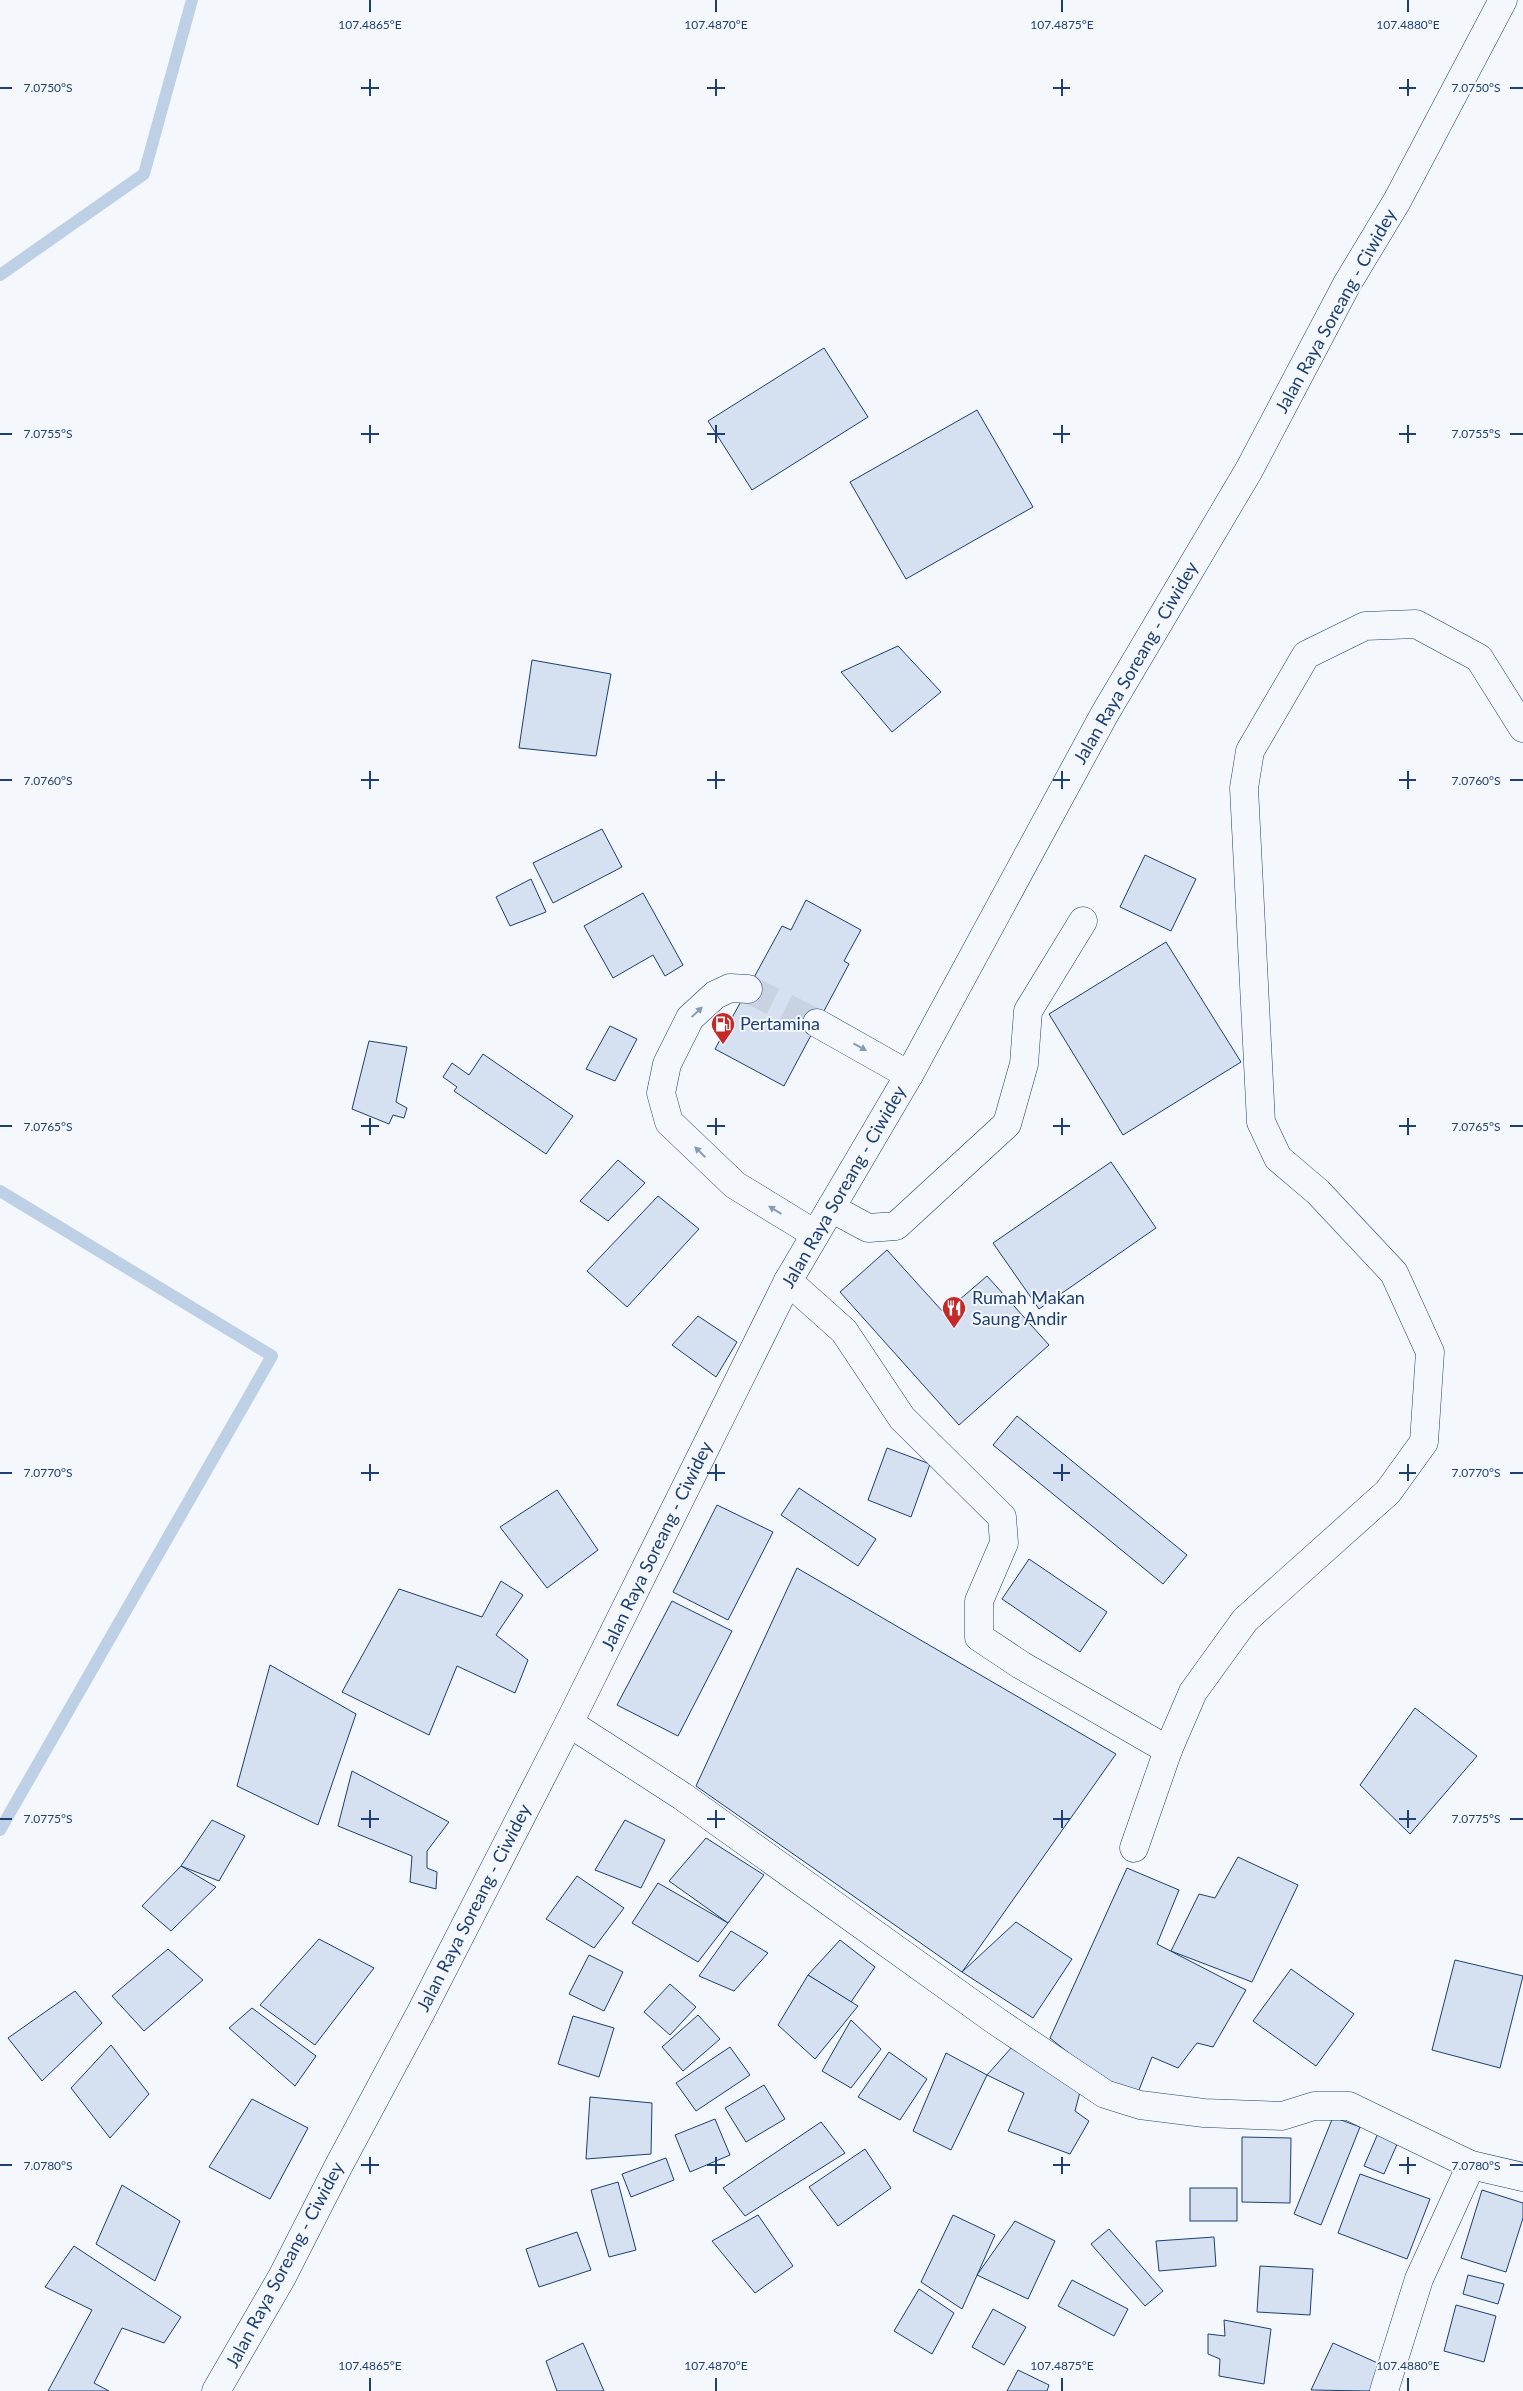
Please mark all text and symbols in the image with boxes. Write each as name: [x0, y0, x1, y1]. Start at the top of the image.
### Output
text: 107.4865°E: [338, 17, 402, 32]
text: 107.4870°E: [684, 17, 748, 32]
text: 107.4875°E: [1030, 17, 1094, 32]
text: 107.4880°E: [1376, 17, 1440, 32]
text: 7.0750°S: [23, 80, 73, 95]
text: 7.0750°S: [1451, 80, 1501, 95]
street label: Jalan Raya Soreang - Ciwidey: [1270, 204, 1401, 416]
text: 7.0755°S: [23, 426, 73, 441]
text: 7.0755°S: [1451, 426, 1501, 441]
street label: Jalan Raya Soreang - Ciwidey: [1068, 557, 1202, 768]
text: 7.0760°S: [23, 773, 73, 788]
text: 7.0760°S: [1451, 773, 1501, 788]
one-way arrow: [690, 1006, 702, 1018]
fuel station icon: Pertamina: [710, 1011, 736, 1045]
place label: Pertamina: [740, 1012, 820, 1034]
one-way arrow: [853, 1043, 867, 1051]
street label: Jalan Raya Soreang - Ciwidey: [776, 1081, 910, 1292]
text: 7.0765°S: [23, 1119, 73, 1134]
text: 7.0765°S: [1451, 1119, 1501, 1134]
one-way arrow: [694, 1146, 706, 1158]
one-way arrow: [768, 1205, 781, 1214]
place label: Rumah Makan Saung Andir: [972, 1286, 1085, 1329]
restaurant icon: Rumah Makan Saung Andir: [941, 1295, 967, 1329]
street label: Jalan Raya Soreang - Ciwidey: [596, 1437, 717, 1654]
text: 7.0770°S: [23, 1465, 73, 1480]
text: 7.0770°S: [1451, 1465, 1501, 1480]
street label: Jalan Raya Soreang - Ciwidey: [411, 1800, 535, 2015]
text: 7.0775°S: [23, 1811, 73, 1826]
text: 7.0775°S: [1451, 1811, 1501, 1826]
street label: Jalan Raya Soreang - Ciwidey: [220, 2157, 348, 2371]
text: 7.0780°S: [23, 2158, 73, 2173]
text: 7.0780°S: [1451, 2158, 1501, 2173]
text: 107.4865°E: [338, 2358, 402, 2373]
text: 107.4870°E: [684, 2358, 748, 2373]
text: 107.4875°E: [1030, 2358, 1094, 2373]
text: 107.4880°E: [1376, 2358, 1440, 2373]

